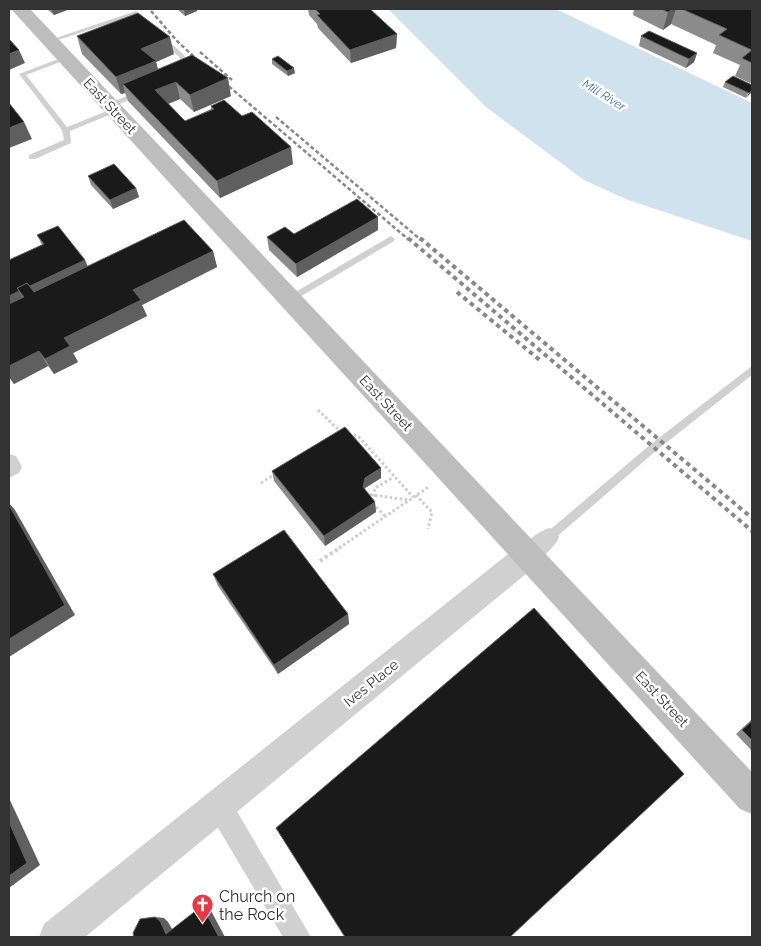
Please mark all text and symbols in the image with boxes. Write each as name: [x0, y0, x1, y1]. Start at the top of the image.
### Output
street label: East Street: [80, 75, 140, 137]
water label: Mill River: [580, 76, 629, 114]
street label: East Street: [356, 372, 416, 434]
street label: Ives Place: [341, 656, 401, 710]
street label: East Street: [632, 668, 692, 730]
place label: Church on the Rock: [219, 887, 295, 924]
church icon: Church on the Rock: [191, 893, 215, 924]

